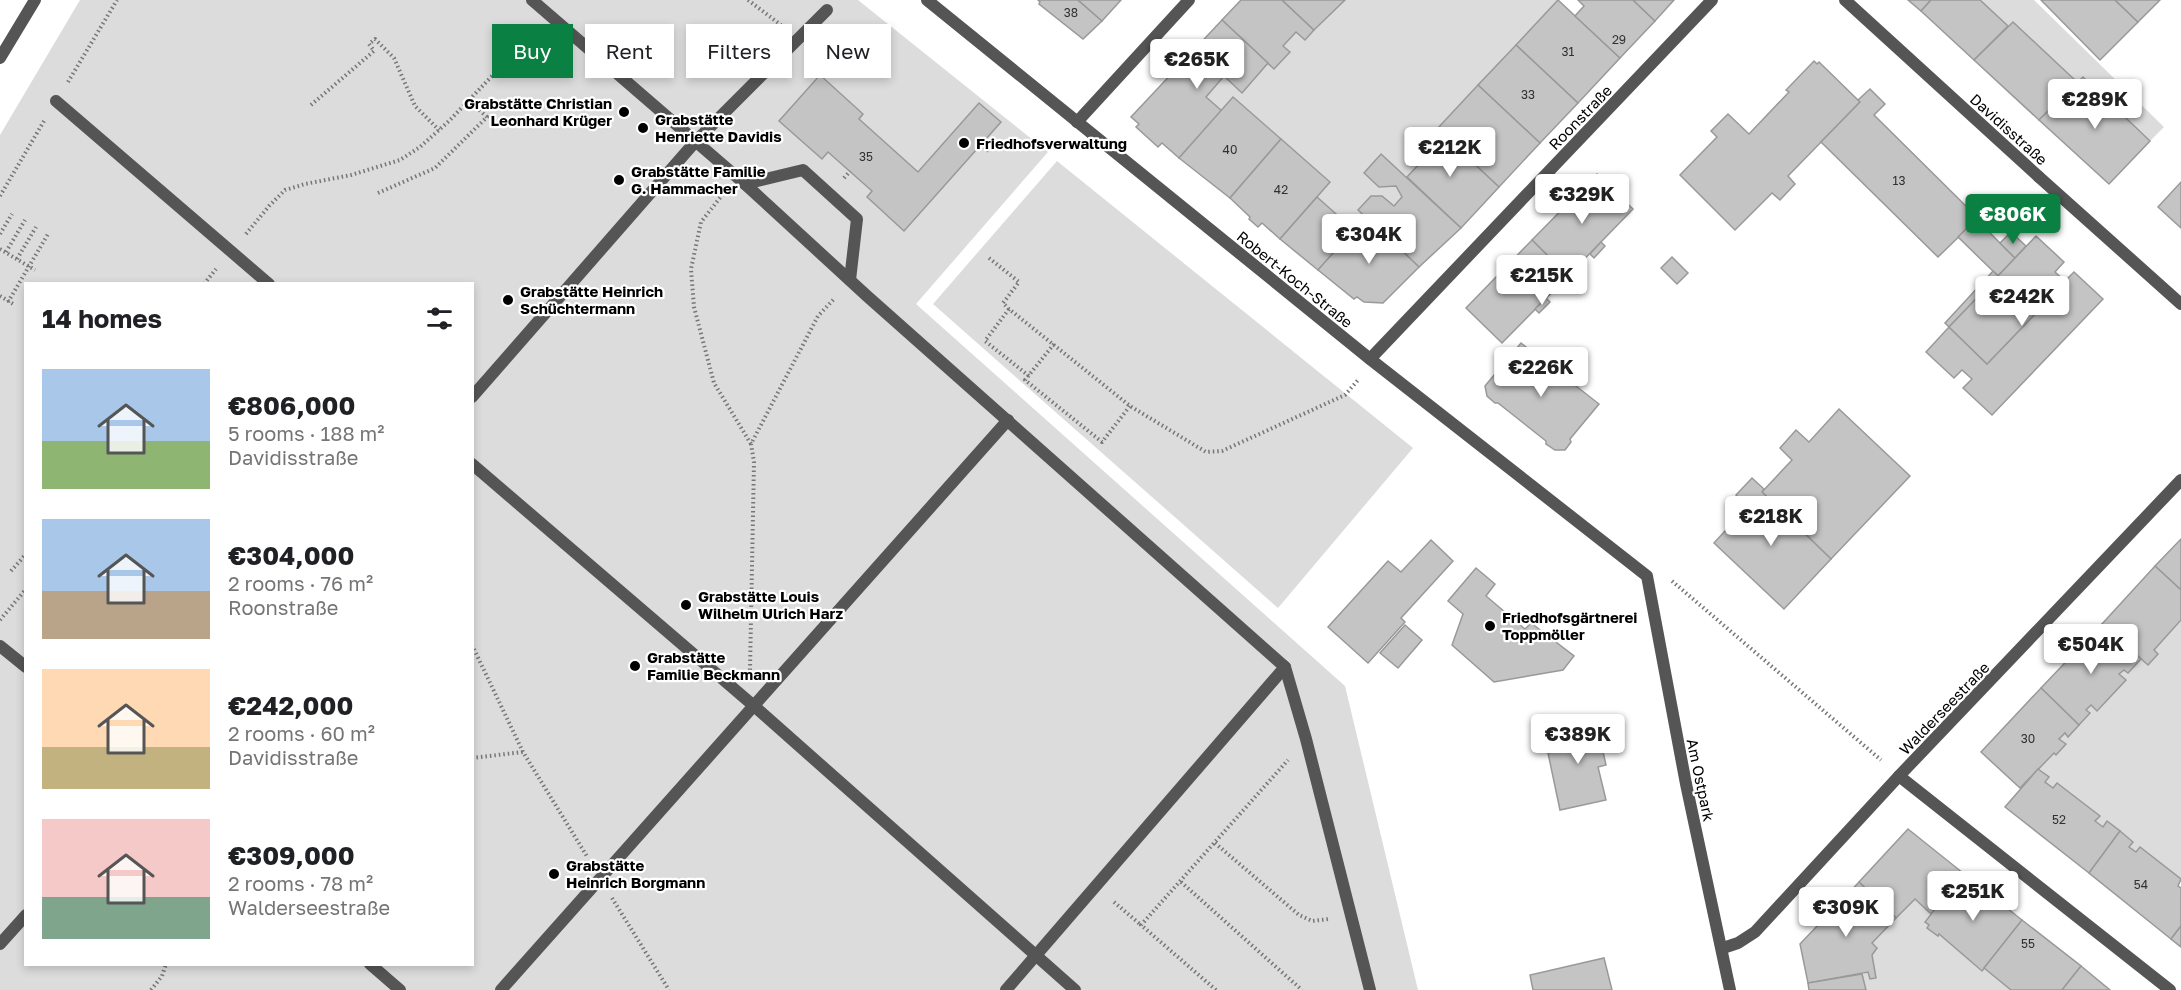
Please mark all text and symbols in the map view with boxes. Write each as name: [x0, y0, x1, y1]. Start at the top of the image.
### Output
house number: 38: [1064, 5, 1078, 20]
chip: Buy: [492, 24, 573, 78]
chip: Rent: [585, 24, 674, 78]
chip: Filters: [686, 24, 792, 78]
chip: New: [804, 24, 891, 78]
house number: 29: [1612, 32, 1626, 47]
pin: €265K: [1155, 39, 1239, 90]
house number: 31: [1562, 44, 1575, 59]
text: €265K: [1164, 46, 1230, 70]
pin: €289K: [2053, 79, 2137, 130]
street label: Roonstraße: [1545, 81, 1615, 153]
text: €289K: [2062, 86, 2128, 110]
house number: 33: [1521, 87, 1535, 102]
street label: Davidisstraße: [1967, 90, 2052, 169]
place label: Grabstätte Christian Leonhard Krüger: [464, 94, 612, 129]
marker: Grabstätte Christian Leonhard Krüger: [617, 105, 631, 119]
place label: Grabstätte Henriette Davidis: [655, 110, 782, 145]
marker: Grabstätte Henriette Davidis: [636, 121, 650, 135]
pin: €212K: [1408, 127, 1492, 178]
place label: Friedhofsverwaltung: [976, 134, 1127, 152]
text: €212K: [1418, 134, 1482, 158]
marker: Friedhofsverwaltung: [957, 136, 971, 150]
house number: 40: [1223, 142, 1237, 157]
house number: 35: [859, 149, 873, 164]
place label: Grabstätte Familie G. Hammacher: [631, 162, 766, 197]
marker: Grabstätte Familie G. Hammacher: [612, 173, 626, 187]
house number: 13: [1893, 173, 1905, 188]
pin: €329K: [1540, 174, 1624, 225]
text: €329K: [1549, 181, 1615, 205]
house number: 42: [1274, 182, 1288, 197]
pin: €806K: [1971, 194, 2055, 245]
text: €806K: [1979, 201, 2047, 225]
pin: €304K: [1327, 214, 1411, 265]
text: €304K: [1336, 221, 1402, 245]
street label: Robert-Koch-Straße: [1234, 227, 1357, 331]
pin: €215K: [1500, 255, 1584, 306]
text: €215K: [1510, 262, 1574, 286]
pin: €242K: [1980, 276, 2064, 327]
place label: Grabstätte Heinrich Schüchtermann: [520, 282, 663, 317]
text: €242K: [1989, 283, 2055, 307]
marker: Grabstätte Heinrich Schüchtermann: [501, 293, 515, 307]
icon: filters: [423, 302, 456, 335]
text: 14 homes: [42, 303, 162, 334]
pin: €226K: [1499, 347, 1583, 398]
text: €226K: [1508, 354, 1574, 378]
text: €806,000: [228, 390, 355, 421]
icon: home: [90, 393, 162, 465]
text: 5 rooms · 188 m²: [228, 421, 385, 445]
text: Davidisstraße: [228, 445, 358, 469]
pin: €218K: [1729, 496, 1813, 547]
text: €218K: [1739, 503, 1803, 527]
text: €304,000: [228, 540, 354, 571]
icon: home: [90, 543, 162, 615]
text: 2 rooms · 76 m²: [228, 571, 373, 595]
place label: Grabstätte Louis Wilhelm Ulrich Harz: [698, 587, 843, 622]
text: Roonstraße: [228, 595, 338, 619]
marker: Grabstätte Louis Wilhelm Ulrich Harz: [679, 598, 693, 612]
place label: Friedhofsgärtnerei Toppmöller: [1502, 608, 1637, 643]
marker: Friedhofsgärtnerei Toppmöller: [1483, 619, 1497, 633]
pin: €504K: [2049, 624, 2133, 675]
text: €504K: [2058, 631, 2124, 655]
place label: Grabstätte Familie Beckmann: [647, 648, 780, 683]
street label: Walderseestraße: [1895, 658, 1993, 758]
marker: Grabstätte Familie Beckmann: [628, 659, 642, 673]
text: €242,000: [228, 690, 353, 721]
icon: home: [90, 693, 162, 765]
pin: €389K: [1536, 714, 1620, 765]
text: 2 rooms · 60 m²: [228, 721, 375, 745]
text: €389K: [1545, 721, 1611, 745]
house number: 30: [2021, 731, 2035, 746]
street label: Am Ostpark: [1683, 737, 1719, 824]
text: Davidisstraße: [228, 745, 358, 769]
house number: 52: [2052, 812, 2066, 827]
text: €309,000: [228, 840, 355, 871]
icon: home: [90, 843, 162, 915]
place label: Grabstätte Heinrich Borgmann: [566, 856, 705, 891]
marker: Grabstätte Heinrich Borgmann: [547, 867, 561, 881]
text: 2 rooms · 78 m²: [228, 871, 373, 895]
pin: €251K: [1931, 871, 2015, 922]
house number: 54: [2134, 877, 2148, 892]
text: €251K: [1941, 878, 2005, 902]
pin: €309K: [1804, 887, 1888, 938]
text: €309K: [1813, 894, 1879, 918]
text: Walderseestraße: [228, 895, 390, 919]
house number: 55: [2021, 936, 2035, 951]

